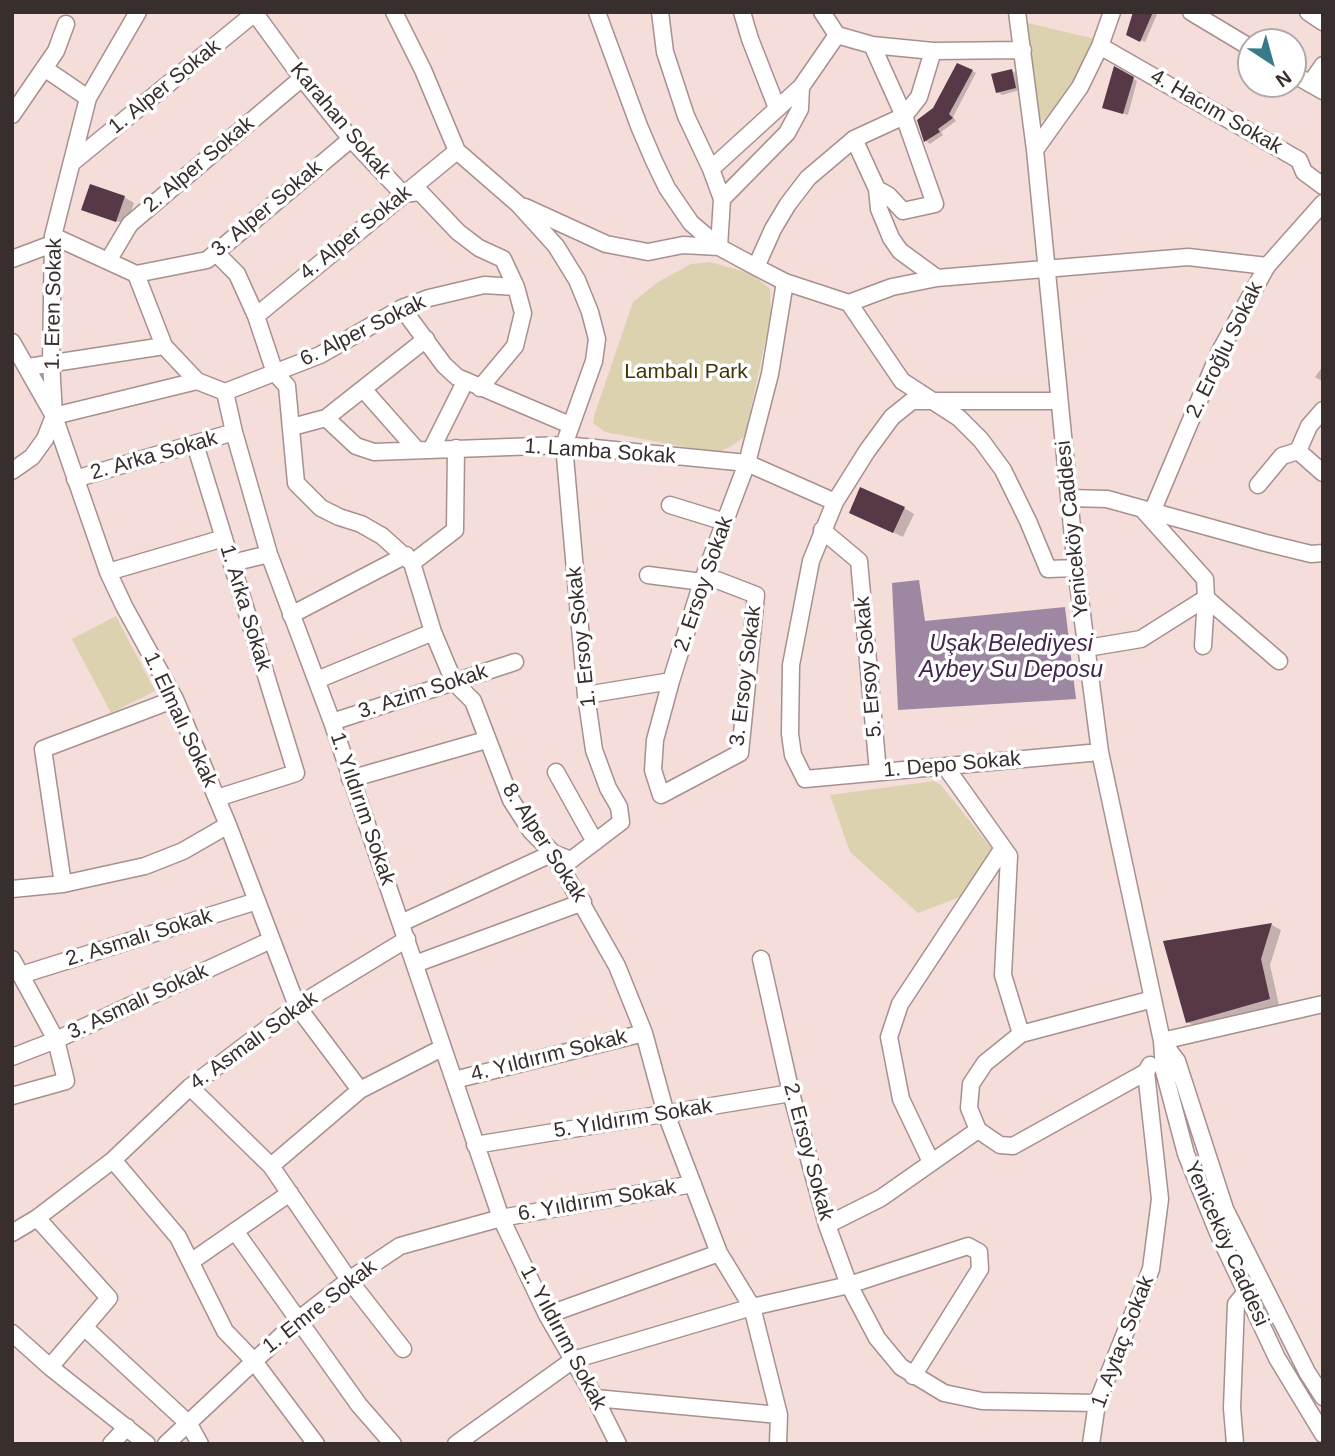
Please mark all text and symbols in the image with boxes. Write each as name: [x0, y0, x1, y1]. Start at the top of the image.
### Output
north arrow: [1237, 28, 1307, 98]
street label: 1. Alper Sokak: [104, 34, 226, 140]
street label: Karahan Sokak: [284, 58, 396, 184]
street label: 4. Hacım Sokak: [1146, 64, 1286, 160]
text: N: [1272, 66, 1295, 91]
street label: 2. Alper Sokak: [139, 111, 259, 219]
street label: 3. Alper Sokak: [207, 155, 327, 263]
street label: 4. Alper Sokak: [295, 180, 417, 286]
street label: 1. Eren Sokak: [40, 238, 68, 370]
street label: 2. Eroğlu Sokak: [1181, 278, 1269, 422]
street label: 6. Alper Sokak: [296, 290, 430, 372]
park label: Lambalı Park: [624, 359, 748, 385]
street label: 2. Arka Sokak: [88, 426, 220, 486]
street label: 1. Lamba Sokak: [523, 434, 677, 470]
street label: Yeniceköy Caddesi: [1051, 439, 1095, 619]
street label: 2. Ersoy Sokak: [669, 513, 739, 655]
street label: 1. Arka Sokak: [214, 542, 276, 674]
street label: 1. Ersoy Sokak: [562, 565, 602, 709]
street label: 5. Ersoy Sokak: [850, 596, 888, 738]
street label: 3. Ersoy Sokak: [725, 604, 767, 748]
water label: Uşak Belediyesi Aybey Su Deposu: [919, 631, 1103, 685]
street label: 1. Elmalı Sokak: [138, 649, 222, 791]
street label: 3. Azim Sokak: [355, 659, 491, 725]
street label: 1. Yıldırım Sokak: [324, 729, 400, 889]
street label: 1. Depo Sokak: [882, 746, 1022, 784]
street label: 8. Alper Sokak: [496, 779, 592, 907]
street label: 2. Asmalı Sokak: [63, 904, 215, 972]
street label: 3. Asmalı Sokak: [64, 959, 212, 1045]
street label: 4. Asmalı Sokak: [185, 986, 323, 1096]
street label: 4. Yıldırım Sokak: [468, 1024, 630, 1088]
street label: 2. Ersoy Sokak: [778, 1081, 838, 1223]
street label: 5. Yıldırım Sokak: [552, 1094, 714, 1144]
street label: Yeniceköy Caddesi: [1178, 1158, 1274, 1330]
street label: 6. Yıldırım Sokak: [516, 1175, 678, 1227]
street label: 1. Emre Sokak: [258, 1255, 382, 1359]
street label: 1. Yıldırım Sokak: [514, 1261, 612, 1415]
street label: 1. Aytaç Sokak: [1086, 1272, 1160, 1412]

